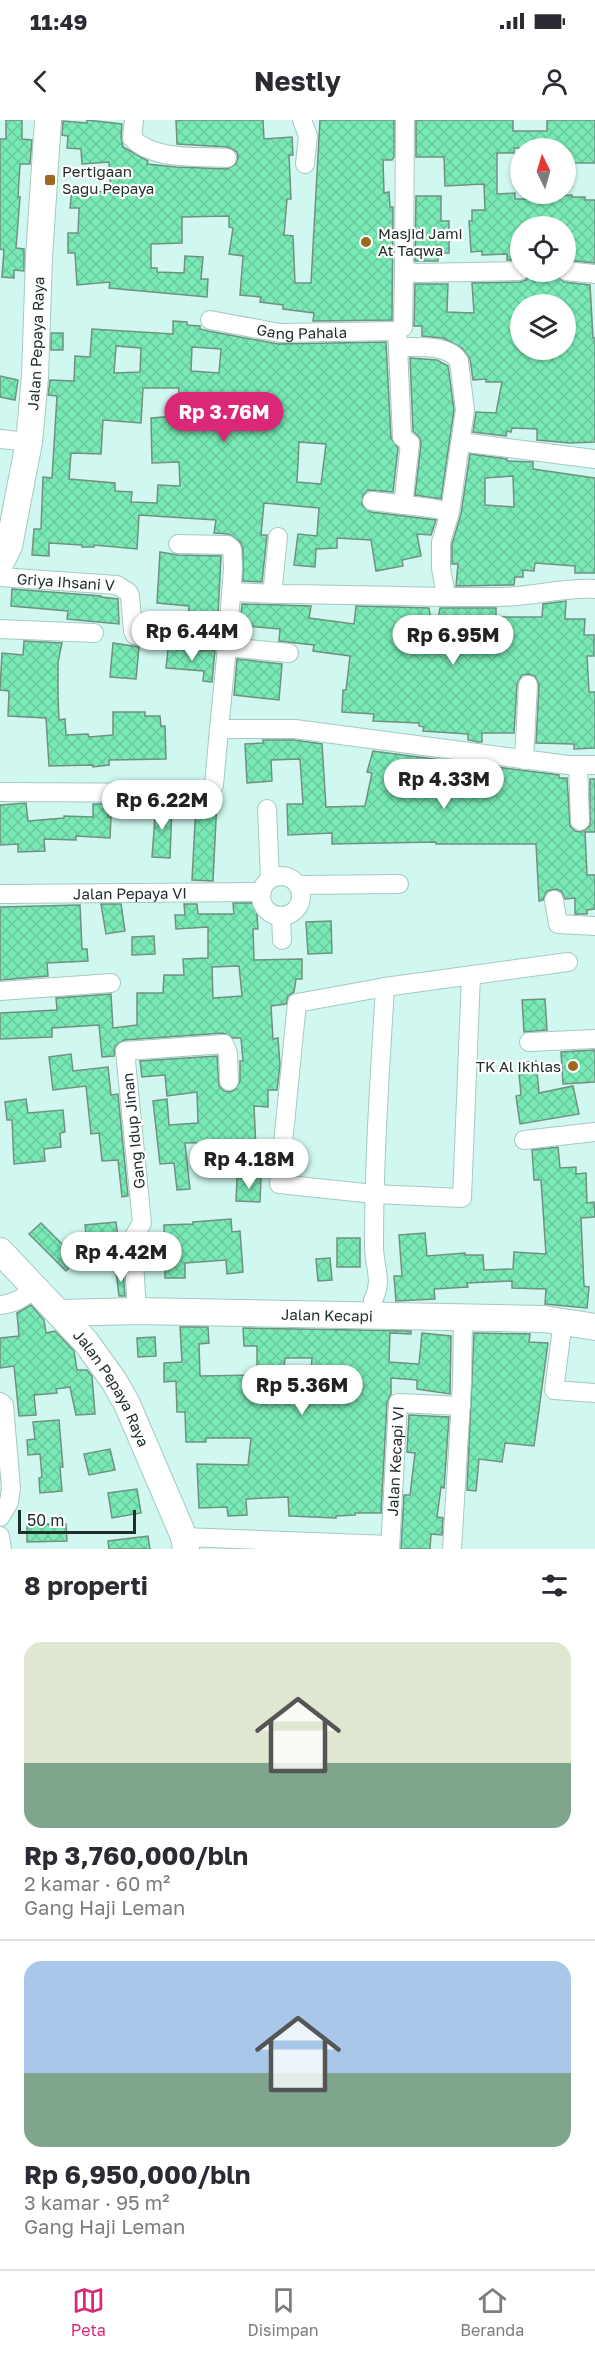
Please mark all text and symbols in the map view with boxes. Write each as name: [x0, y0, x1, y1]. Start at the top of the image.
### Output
text: 11:49: [30, 8, 87, 35]
icon: back: [24, 65, 57, 98]
text: Nestly: [254, 65, 341, 97]
icon: person: [538, 65, 571, 98]
north arrow: [510, 138, 576, 204]
map controls: [510, 138, 576, 360]
place label: Pertigaan Sagu Pepaya: [62, 162, 154, 197]
marker: Pertigaan Sagu Pepaya: [43, 173, 57, 187]
button: locate: [510, 216, 576, 282]
place label: Masjid Jami At Taqwa: [378, 224, 462, 259]
marker: Masjid Jami At Taqwa: [359, 235, 373, 249]
street label: Jalan Pepaya Raya: [23, 276, 47, 411]
button: layers: [510, 294, 576, 360]
street label: Gang Pahala: [255, 320, 347, 342]
pin: Rp 3.76M: [162, 392, 286, 443]
text: Rp 3.76M: [178, 399, 270, 423]
street label: Griya Ihsani V: [16, 569, 115, 594]
pin: Rp 6.44M: [130, 611, 254, 662]
pin: Rp 6.95M: [391, 615, 515, 666]
text: Rp 6.44M: [145, 618, 239, 642]
text: Rp 6.95M: [407, 622, 500, 646]
pin: Rp 4.33M: [382, 759, 506, 810]
text: Rp 4.33M: [398, 766, 490, 790]
pin: Rp 6.22M: [100, 780, 224, 831]
text: Rp 6.22M: [116, 787, 208, 811]
street label: Jalan Pepaya VI: [73, 884, 187, 902]
place label: TK Al Ikhlas: [476, 1057, 561, 1075]
marker: TK Al Ikhlas: [566, 1059, 580, 1073]
street label: Gang Idup Jinan: [118, 1072, 148, 1190]
pin: Rp 4.18M: [187, 1139, 311, 1190]
text: Rp 4.18M: [204, 1146, 295, 1170]
pin: Rp 4.42M: [59, 1232, 183, 1283]
text: Rp 4.42M: [75, 1239, 167, 1263]
street label: Jalan Kecapi: [281, 1305, 373, 1325]
street label: Jalan Pepaya Raya: [70, 1326, 153, 1449]
pin: Rp 5.36M: [240, 1365, 364, 1416]
text: Rp 5.36M: [256, 1372, 348, 1396]
street label: Jalan Kecapi VI: [383, 1406, 407, 1517]
scale bar: [18, 1507, 136, 1534]
text: 50 m: [27, 1510, 64, 1530]
icon: filters: [538, 1569, 571, 1602]
text: 8 properti: [24, 1570, 148, 1601]
icon: home: [244, 1681, 352, 1789]
text: Rp 3,760,000/bln: [24, 1840, 248, 1871]
text: 2 kamar · 60 m²: [24, 1871, 170, 1895]
text: Gang Haji Leman: [24, 1895, 185, 1919]
icon: home: [244, 2000, 352, 2108]
text: Rp 6,950,000/bln: [24, 2159, 251, 2190]
text: 3 kamar · 95 m²: [24, 2190, 170, 2214]
text: Gang Haji Leman: [24, 2214, 185, 2238]
tab: Peta: [71, 2284, 106, 2340]
tab: Disimpan: [248, 2284, 319, 2340]
tab: Beranda: [460, 2284, 524, 2340]

